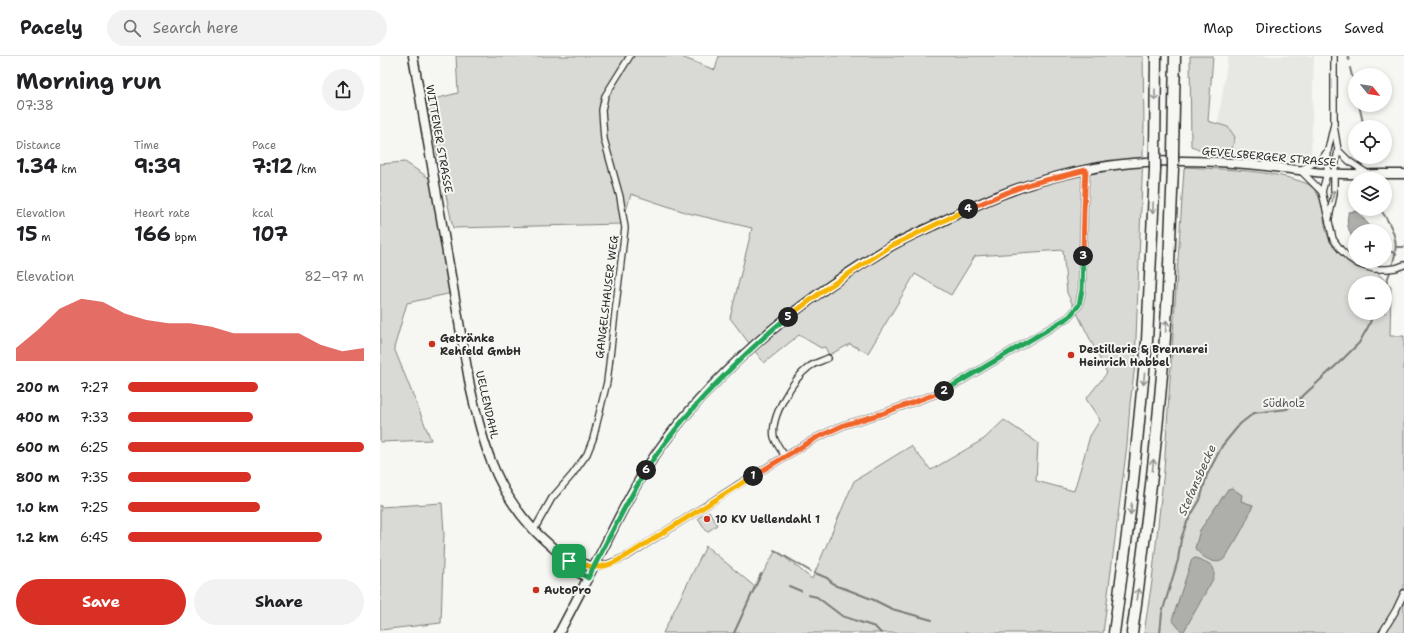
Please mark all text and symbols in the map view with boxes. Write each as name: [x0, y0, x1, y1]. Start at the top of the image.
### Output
search box: [107, 10, 387, 46]
text: Pacely: [20, 15, 83, 40]
icon: search: [121, 17, 143, 39]
text: Search here: [153, 18, 239, 38]
text: Map: [1204, 19, 1234, 37]
text: Directions: [1256, 19, 1322, 37]
text: Saved: [1344, 19, 1384, 37]
text: Morning run: [16, 67, 161, 96]
north arrow: [1348, 68, 1392, 112]
map controls: [1348, 68, 1392, 320]
button: share: [322, 69, 364, 111]
street label: WITTENER STRASSE: [422, 84, 456, 194]
one-way arrow: [1151, 88, 1159, 101]
text: 07:38: [16, 97, 54, 114]
button: locate: [1348, 120, 1392, 164]
text: Distance: [16, 138, 61, 153]
text: Time: [134, 138, 159, 153]
text: Pace: [252, 138, 276, 153]
street label: GEVELSBERGER STRASSE: [1201, 144, 1337, 170]
text: 1.34: [16, 153, 57, 179]
text: 9:39: [134, 153, 181, 179]
text: 7:12: [252, 153, 293, 179]
text: km: [57, 162, 77, 177]
text: /km: [293, 162, 317, 177]
button: layers: [1348, 172, 1392, 216]
one-way arrow: [1329, 190, 1337, 203]
pin: 4: [958, 199, 978, 219]
text: 4: [964, 201, 972, 216]
one-way arrow: [1149, 201, 1157, 214]
text: Elevation: [16, 206, 65, 221]
text: Heart rate: [134, 206, 190, 221]
text: kcal: [252, 206, 273, 221]
text: 15: [16, 221, 38, 247]
text: 166: [134, 221, 171, 247]
text: 107: [252, 221, 288, 247]
button: +: [1348, 224, 1392, 268]
text: m: [38, 230, 51, 245]
text: bpm: [171, 230, 197, 245]
street label: GANGELSHAUSER WEG: [592, 234, 622, 360]
pin: 3: [1073, 246, 1093, 266]
text: 3: [1079, 248, 1087, 263]
text: Elevation: [16, 268, 74, 285]
text: 82–97 m: [304, 268, 364, 285]
button: −: [1348, 276, 1392, 320]
pin: 5: [778, 307, 798, 327]
text: 5: [785, 309, 791, 324]
one-way arrow: [1162, 320, 1169, 333]
place label: Getränke Rehfeld GmbH: [440, 331, 521, 359]
marker: Getränke Rehfeld GmbH: [427, 339, 437, 349]
place label: Destillerie & Brennerei Heinrich Habbel: [1079, 342, 1208, 370]
marker: Destillerie & Brennerei Heinrich Habbel: [1066, 350, 1076, 360]
street label: UELLENDAHL: [472, 369, 502, 441]
one-way arrow: [1140, 372, 1147, 385]
text: 200 m: [16, 379, 59, 396]
text: 7:27: [80, 379, 109, 396]
pin: 2: [934, 381, 954, 401]
text: 2: [940, 383, 948, 398]
park label: Südholz: [1263, 396, 1305, 411]
text: 400 m: [16, 409, 60, 426]
text: 7:33: [80, 409, 109, 426]
text: 600 m: [16, 439, 60, 456]
text: 6:25: [80, 439, 108, 456]
water label: Stefansbecke: [1174, 442, 1220, 518]
one-way arrow: [1150, 459, 1157, 472]
pin: 6: [636, 460, 656, 480]
text: 6: [642, 462, 650, 477]
pin: 1: [743, 466, 763, 486]
text: 1: [750, 468, 756, 483]
text: 800 m: [16, 469, 60, 486]
text: 7:35: [80, 469, 108, 486]
text: 1.0 km: [16, 499, 58, 516]
text: 7:25: [80, 499, 108, 516]
one-way arrow: [1127, 502, 1134, 515]
place label: 10 KV Uellendahl 1: [715, 512, 820, 527]
marker: 10 KV Uellendahl 1: [702, 514, 712, 524]
text: 1.2 km: [16, 529, 59, 546]
text: 6:45: [80, 529, 108, 546]
pin: [552, 544, 586, 578]
icon: arrive: [558, 550, 580, 572]
button: Save: [16, 579, 186, 625]
button: Share: [194, 579, 364, 625]
place label: AutoPro: [544, 583, 591, 598]
marker: AutoPro: [531, 585, 541, 595]
one-way arrow: [1134, 588, 1142, 601]

